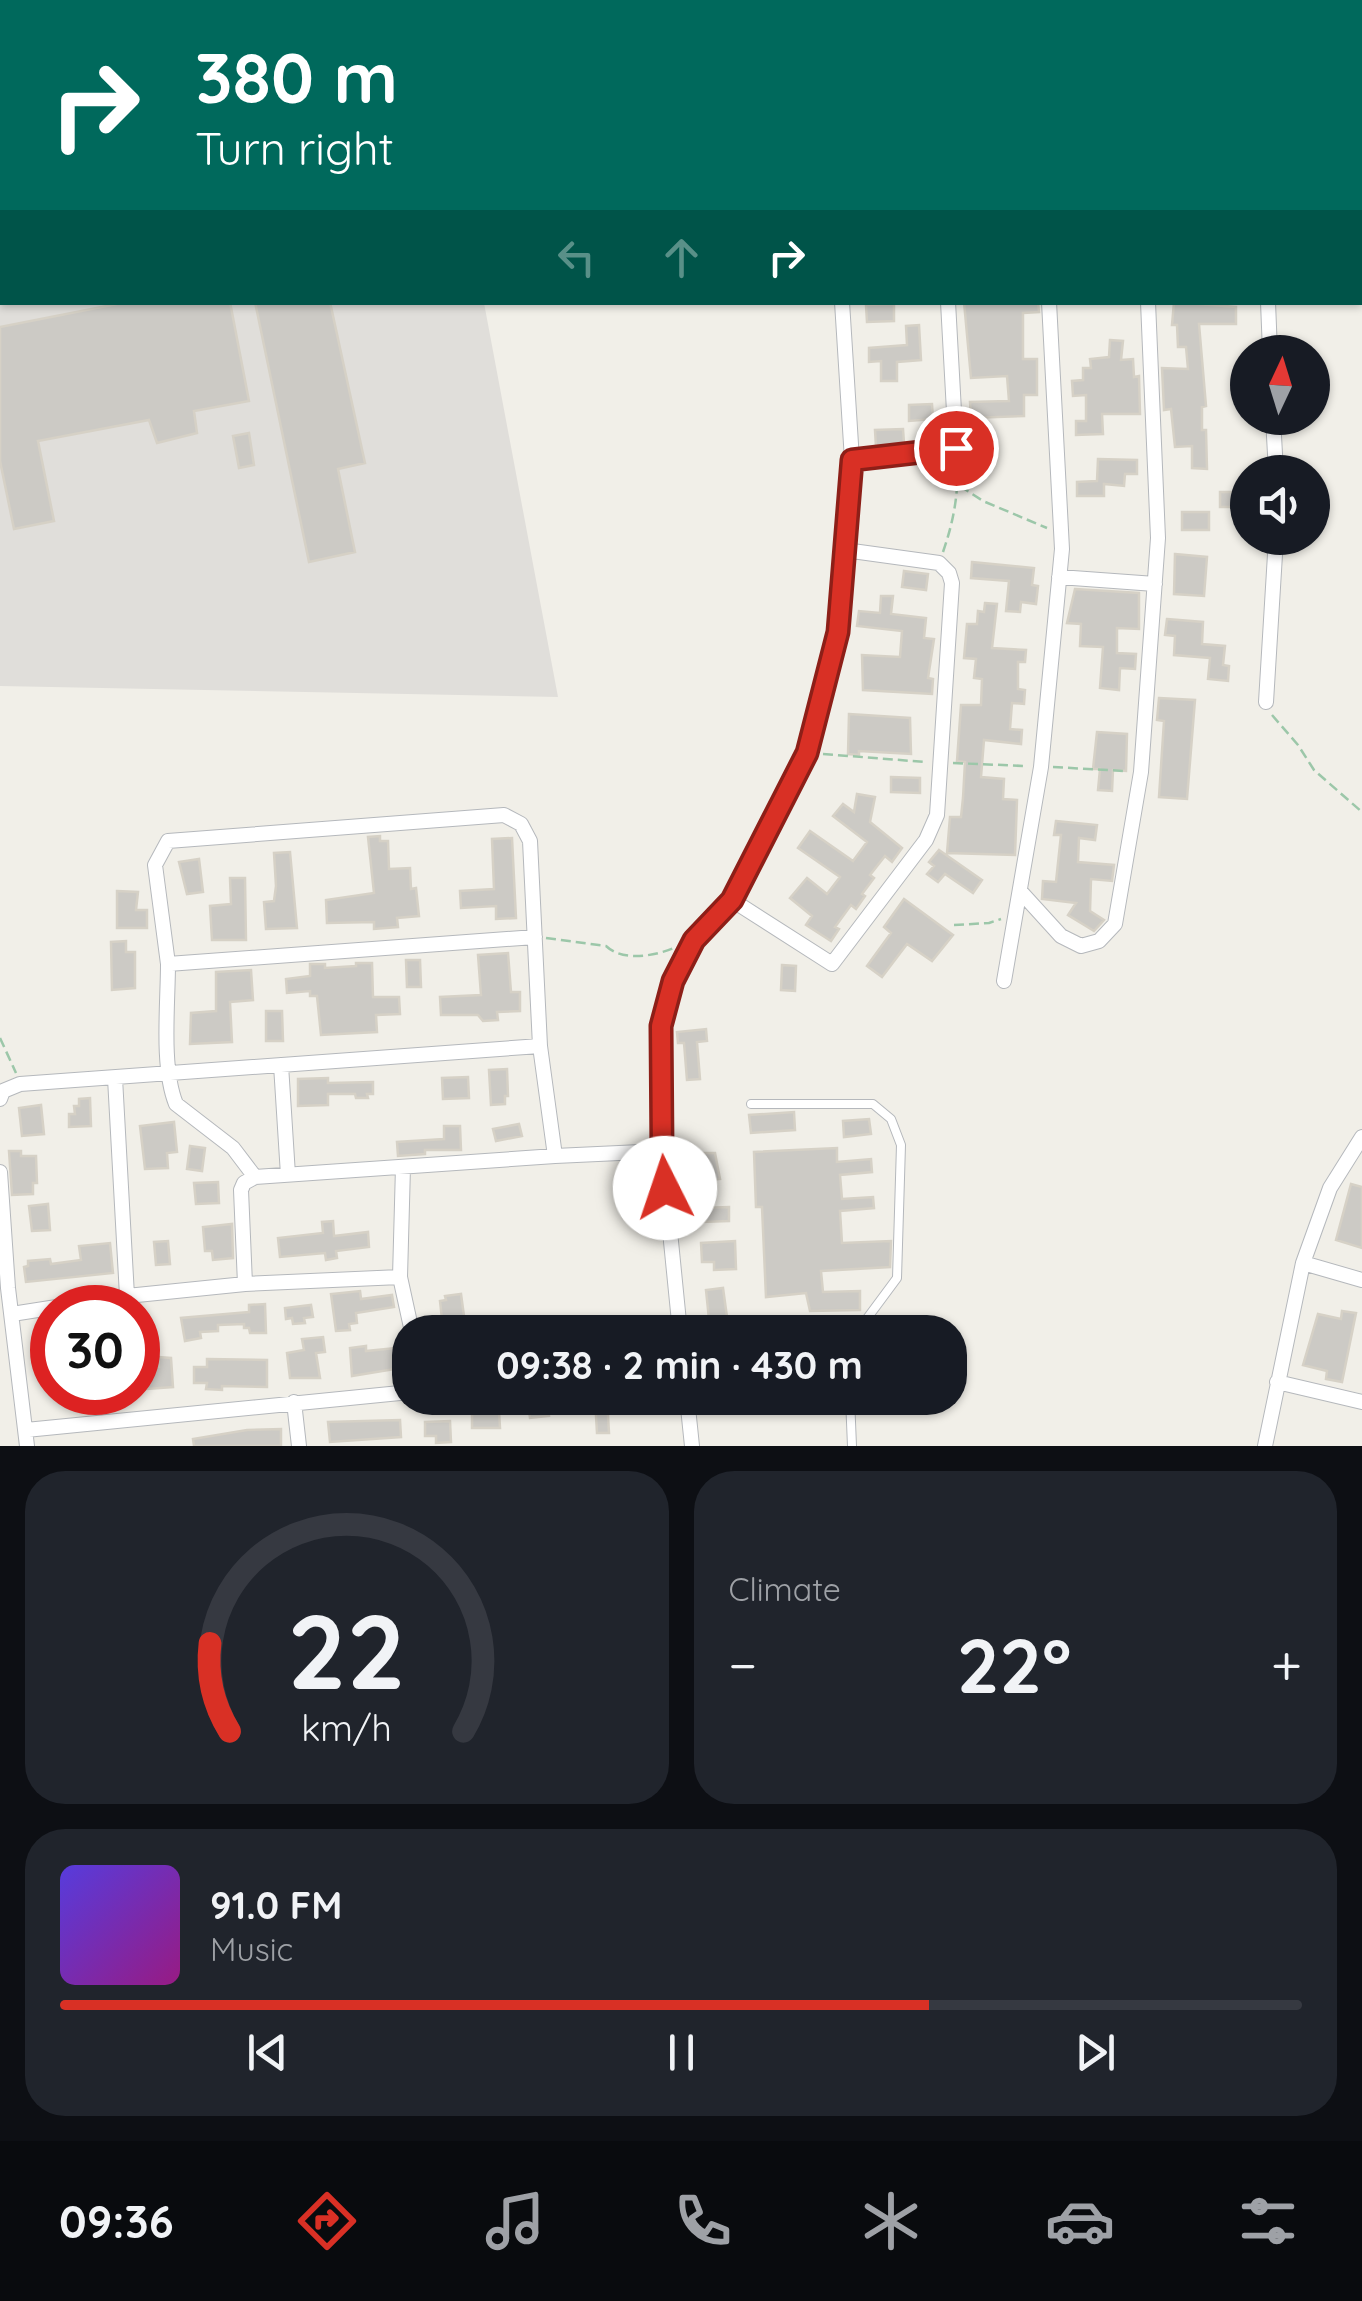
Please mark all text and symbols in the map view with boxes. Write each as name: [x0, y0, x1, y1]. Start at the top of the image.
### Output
text: 380 m: [195, 33, 398, 121]
icon: right: [30, 40, 160, 170]
text: Turn right: [195, 120, 394, 176]
icon: left: [549, 230, 604, 285]
icon: ahead: [654, 230, 709, 285]
icon: right: [759, 230, 814, 285]
north arrow: [1230, 335, 1330, 435]
map controls: [1230, 335, 1330, 555]
pin: [914, 406, 999, 491]
icon: arrive: [929, 421, 984, 476]
button: sound: [1230, 455, 1330, 555]
position arrow: [613, 1136, 717, 1240]
speed limit sign: 30: [30, 1285, 160, 1415]
text: 09:38 · 2 min · 430 m: [496, 1341, 863, 1389]
text: Climate: [729, 1569, 841, 1609]
text: 22: [288, 1585, 406, 1715]
text: 22°: [957, 1618, 1071, 1712]
text: −: [729, 1630, 757, 1699]
text: +: [1271, 1630, 1302, 1699]
text: km/h: [301, 1705, 392, 1750]
text: 91.0 FM: [210, 1881, 342, 1929]
text: Music: [210, 1929, 293, 1969]
icon: previous: [240, 2025, 295, 2080]
icon: pause: [654, 2025, 709, 2080]
icon: next: [1068, 2025, 1123, 2080]
icon: directions: [292, 2186, 362, 2256]
icon: music: [480, 2186, 550, 2256]
icon: phone: [668, 2186, 738, 2256]
icon: climate: [856, 2186, 926, 2256]
icon: car: [1045, 2186, 1115, 2256]
icon: filters: [1233, 2186, 1303, 2256]
text: 09:36: [59, 2193, 174, 2249]

